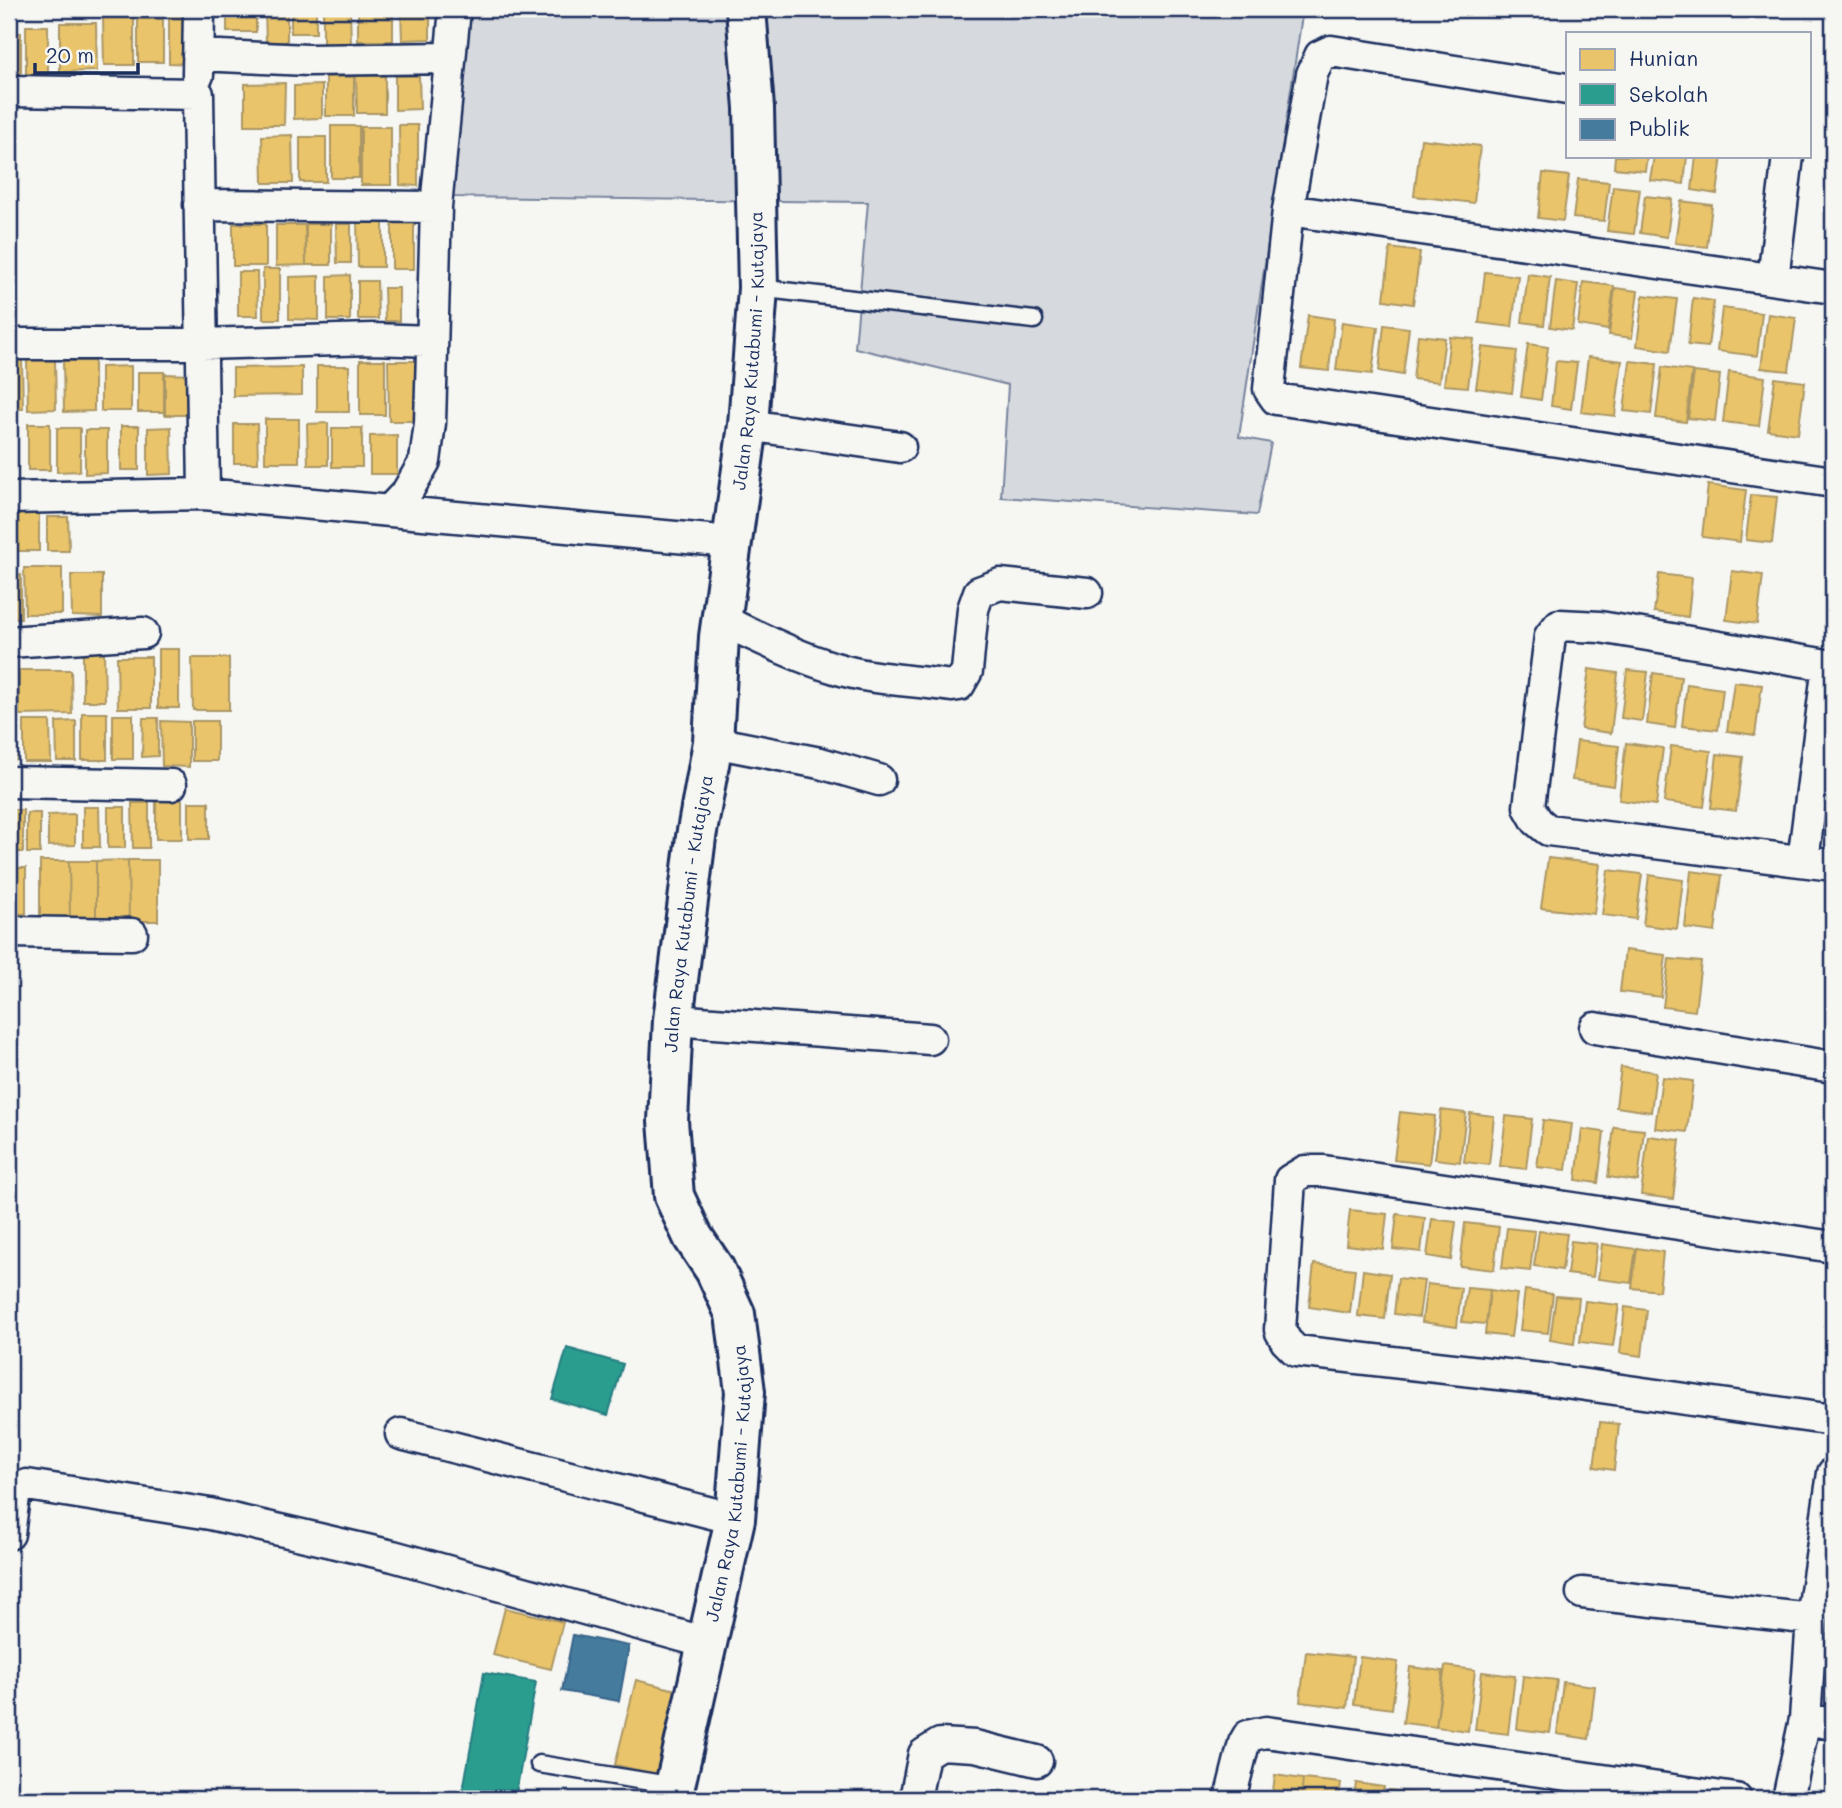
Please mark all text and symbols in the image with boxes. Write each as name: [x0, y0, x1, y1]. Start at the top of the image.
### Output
scale bar: [35, 32, 138, 76]
legend: [1566, 32, 1811, 158]
text: 20 m: [46, 41, 94, 68]
text: Hunian: [1629, 44, 1698, 71]
text: Sekolah: [1629, 80, 1708, 107]
text: Publik: [1629, 114, 1690, 141]
street label: Jalan Raya Kutabumi - Kutajaya: [726, 211, 769, 492]
street label: Jalan Raya Kutabumi - Kutajaya: [658, 773, 718, 1053]
street label: Jalan Raya Kutabumi - Kutajaya: [699, 1343, 756, 1624]

